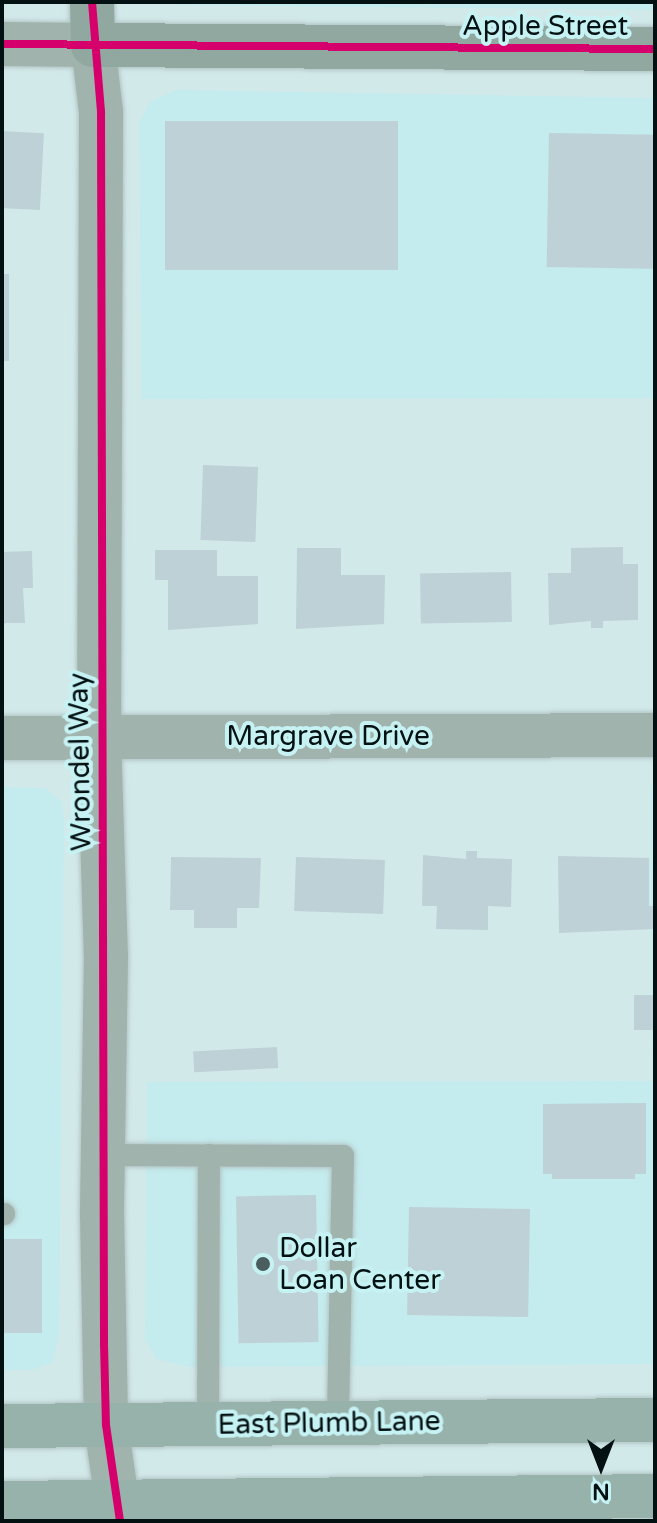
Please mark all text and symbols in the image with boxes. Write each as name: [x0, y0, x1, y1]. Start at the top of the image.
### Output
street label: Apple Street: [462, 9, 628, 43]
street label: Wrondel Way: [62, 673, 98, 851]
street label: Margrave Drive: [226, 719, 430, 753]
place label: Dollar Loan Center: [279, 1231, 441, 1297]
marker: Dollar Loan Center: [254, 1255, 272, 1273]
street label: East Plumb Lane: [217, 1404, 441, 1442]
north arrow: [561, 1427, 641, 1507]
text: N: [592, 1478, 610, 1504]

